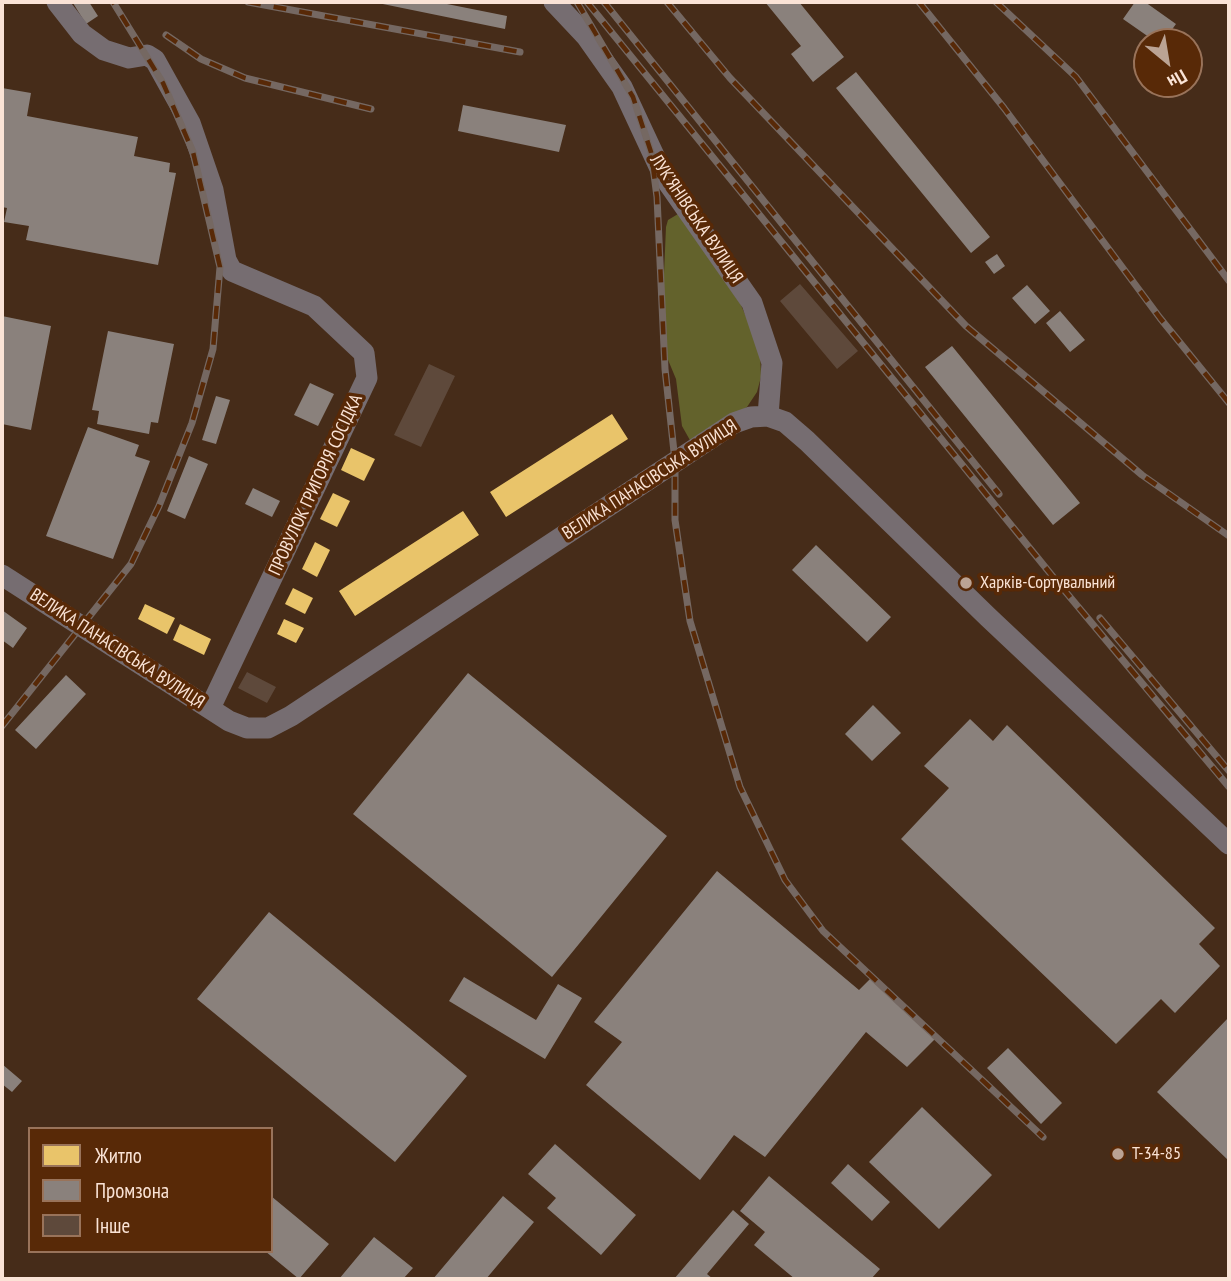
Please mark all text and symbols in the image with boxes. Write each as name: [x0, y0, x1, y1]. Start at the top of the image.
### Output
north arrow: [1133, 28, 1203, 98]
text: Пн: [1164, 64, 1191, 94]
street label: ЛУК’ЯНІВСЬКА ВУЛИЦЯ: [645, 151, 747, 287]
street label: ПРОВУЛОК ГРИГОРІЯ СОСІДКА: [265, 391, 367, 579]
street label: ВЕЛИКА ПАНАСІВСЬКА ВУЛИЦЯ: [559, 415, 741, 545]
place label: Харків-Сортувальний: [980, 572, 1115, 594]
marker: Харків-Сортувальний: [958, 575, 974, 591]
street label: ВЕЛИКА ПАНАСІВСЬКА ВУЛИЦЯ: [26, 584, 208, 714]
legend: [28, 1127, 273, 1253]
text: Житло: [95, 1142, 142, 1169]
place label: Т-34-85: [1132, 1143, 1181, 1165]
marker: Т-34-85: [1110, 1146, 1126, 1162]
text: Промзона: [95, 1177, 169, 1204]
text: Інше: [95, 1212, 130, 1239]

